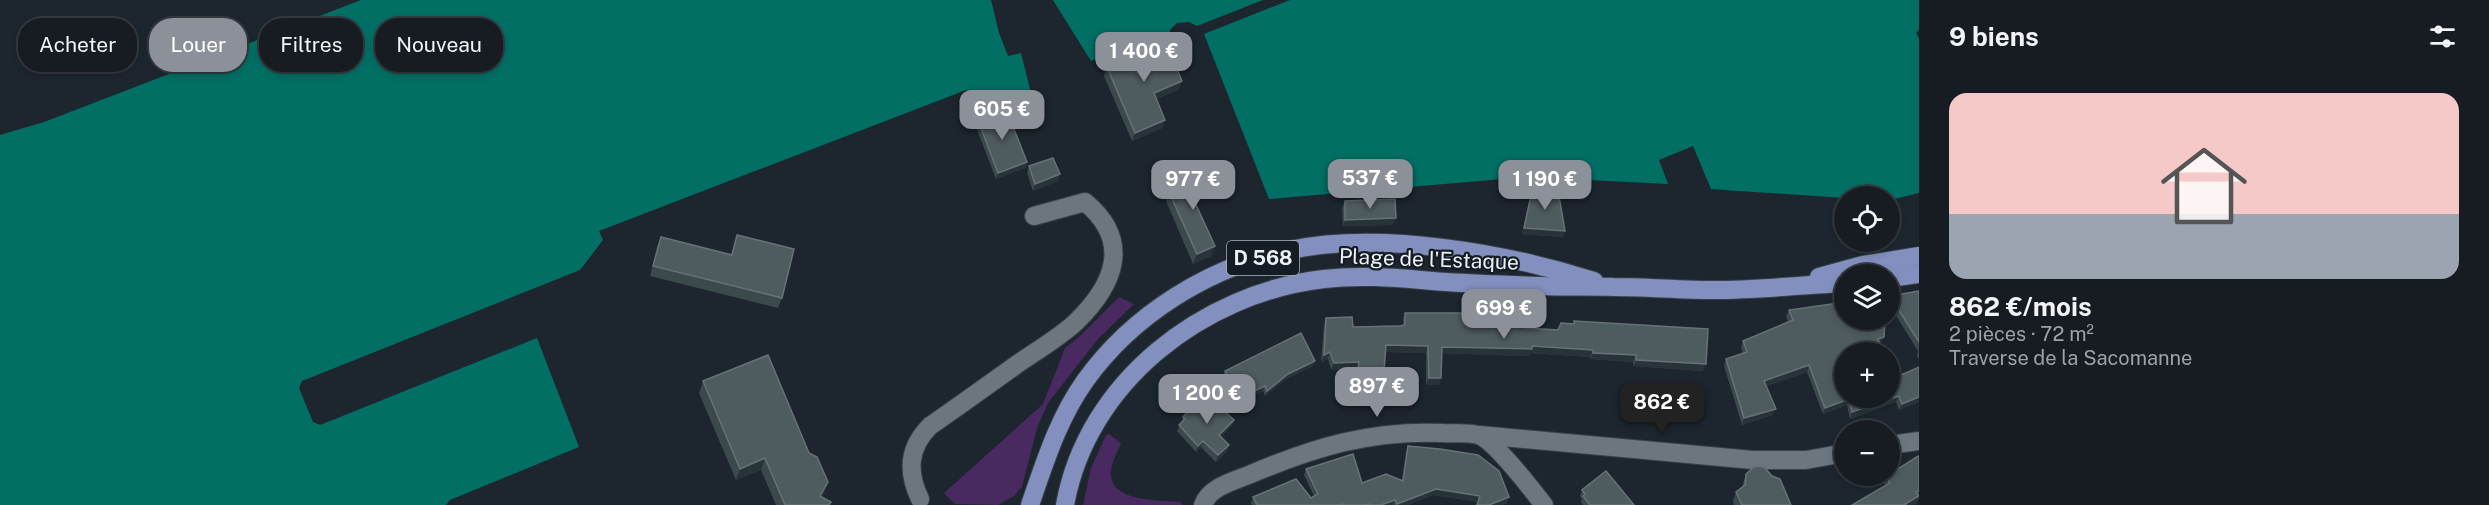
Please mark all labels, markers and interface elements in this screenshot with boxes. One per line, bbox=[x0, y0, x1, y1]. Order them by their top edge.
chip: Acheter bbox=[18, 18, 137, 72]
chip: Louer bbox=[149, 18, 247, 72]
chip: Filtres bbox=[259, 18, 363, 72]
chip: Nouveau bbox=[375, 18, 503, 72]
icon: filters bbox=[2426, 20, 2459, 53]
text: 9 biens bbox=[1949, 21, 2039, 52]
pin: 1 400 € bbox=[1089, 32, 1199, 83]
text: 1 400 € bbox=[1109, 39, 1179, 63]
pin: 605 € bbox=[960, 90, 1044, 141]
text: 605 € bbox=[973, 97, 1031, 121]
icon: home bbox=[2150, 132, 2258, 240]
pin: 537 € bbox=[1328, 159, 1412, 210]
pin: 977 € bbox=[1151, 160, 1235, 211]
pin: 1 190 € bbox=[1490, 160, 1600, 211]
text: 537 € bbox=[1342, 166, 1398, 190]
text: 977 € bbox=[1165, 167, 1221, 191]
text: 1 190 € bbox=[1512, 167, 1578, 191]
map controls bbox=[1834, 186, 1900, 486]
button: locate bbox=[1834, 186, 1900, 252]
road number: D 568 bbox=[1227, 241, 1299, 275]
street label: Plage de l'Estaque bbox=[1339, 243, 1519, 275]
button: layers bbox=[1834, 264, 1900, 330]
pin: 699 € bbox=[1462, 289, 1546, 340]
text: 862 €/mois bbox=[1949, 291, 2092, 322]
text: 699 € bbox=[1476, 296, 1533, 320]
text: 2 pièces · 72 m² bbox=[1949, 322, 2094, 346]
button: + bbox=[1834, 342, 1900, 408]
text: Traverse de la Sacomanne bbox=[1949, 346, 2192, 370]
pin: 897 € bbox=[1335, 367, 1419, 418]
pin: 1 200 € bbox=[1152, 374, 1262, 425]
text: 897 € bbox=[1349, 374, 1405, 398]
text: 1 200 € bbox=[1172, 381, 1242, 405]
pin: 862 € bbox=[1620, 383, 1704, 434]
text: 862 € bbox=[1634, 390, 1690, 414]
button: − bbox=[1834, 420, 1900, 486]

